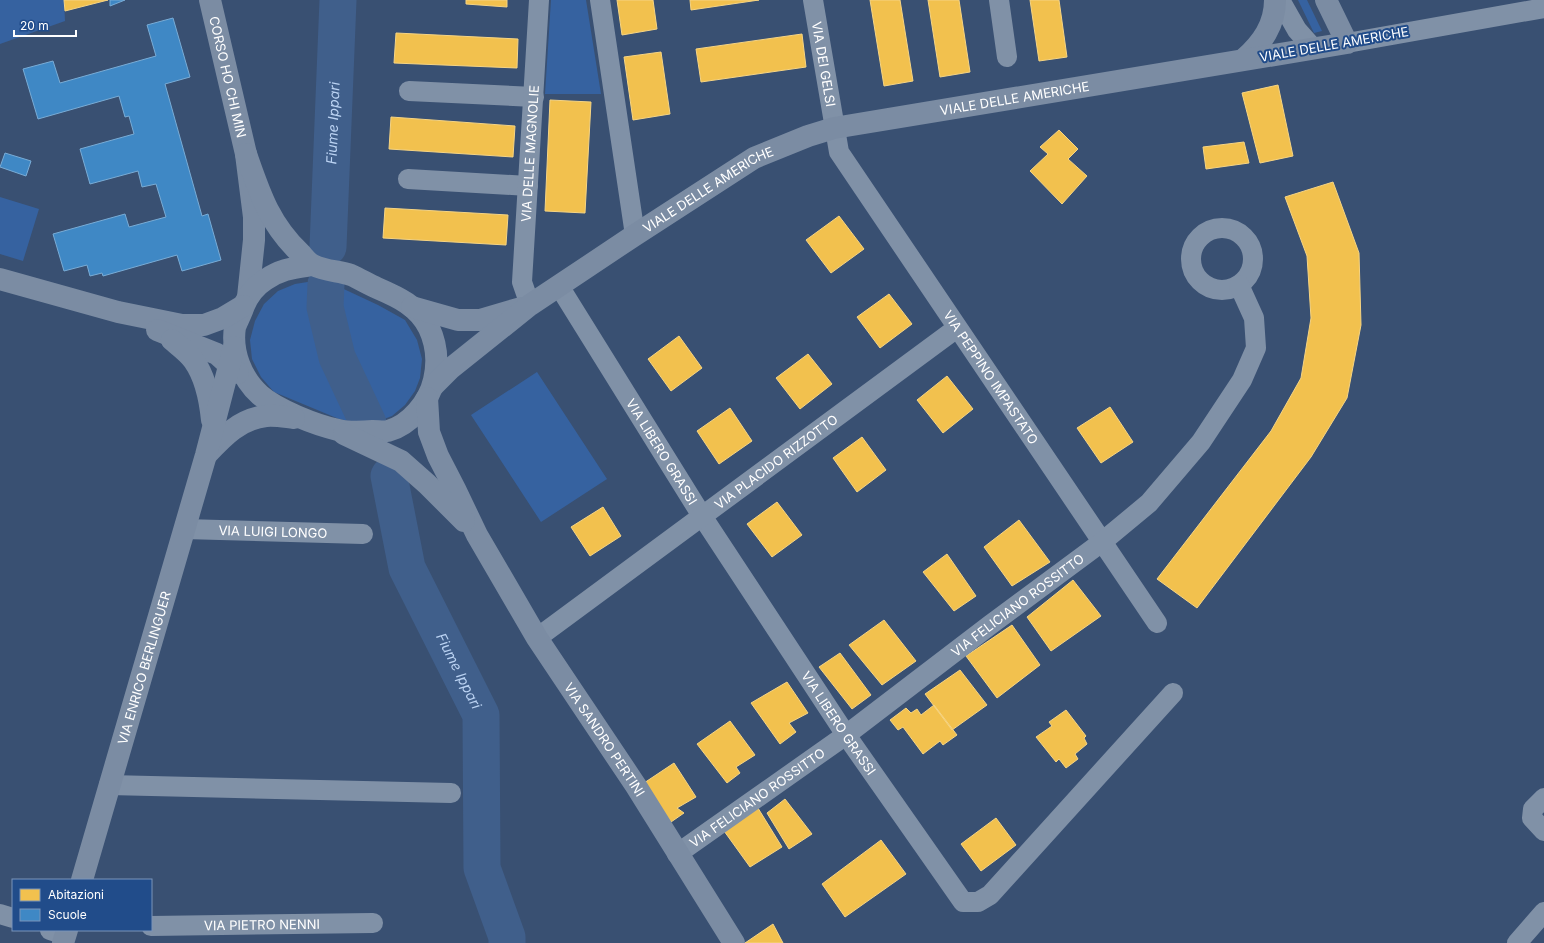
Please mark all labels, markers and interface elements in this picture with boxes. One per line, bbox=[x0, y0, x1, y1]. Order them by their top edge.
scale bar bbox=[14, 12, 76, 38]
street label: CORSO HO CHI MIN bbox=[206, 15, 250, 139]
text: 20 m bbox=[20, 18, 49, 33]
street label: VIA DEI GELSI bbox=[809, 20, 839, 108]
street label: VIALE DELLE AMERICHE bbox=[1258, 23, 1410, 65]
street label: VIALE DELLE AMERICHE bbox=[939, 78, 1090, 118]
water label: Fiume Ippari bbox=[322, 81, 343, 165]
street label: VIA DELLE MAGNOLIE bbox=[518, 85, 542, 222]
street label: VIALE DELLE AMERICHE bbox=[640, 143, 776, 236]
street label: VIA PEPPINO IMPASTATO bbox=[940, 307, 1042, 447]
street label: VIA LIBERO GRASSI bbox=[623, 396, 701, 507]
street label: VIA PLACIDO RIZZOTTO bbox=[711, 411, 841, 512]
street label: VIA LUIGI LONGO bbox=[218, 522, 328, 541]
street label: VIA FELICIANO ROSSITTO bbox=[948, 550, 1087, 660]
street label: VIA ENRICO BERLINGUER bbox=[114, 589, 174, 746]
water label: Fiume Ippari bbox=[433, 630, 486, 712]
street label: VIA LIBERO GRASSI bbox=[798, 668, 879, 778]
street label: VIA SANDRO PERTINI bbox=[561, 680, 648, 799]
street label: VIA FELICIANO ROSSITTO bbox=[686, 744, 828, 851]
legend bbox=[12, 879, 152, 931]
text: Abitazioni bbox=[48, 887, 104, 902]
text: Scuole bbox=[48, 907, 87, 922]
street label: VIA PIETRO NENNI bbox=[204, 916, 320, 933]

